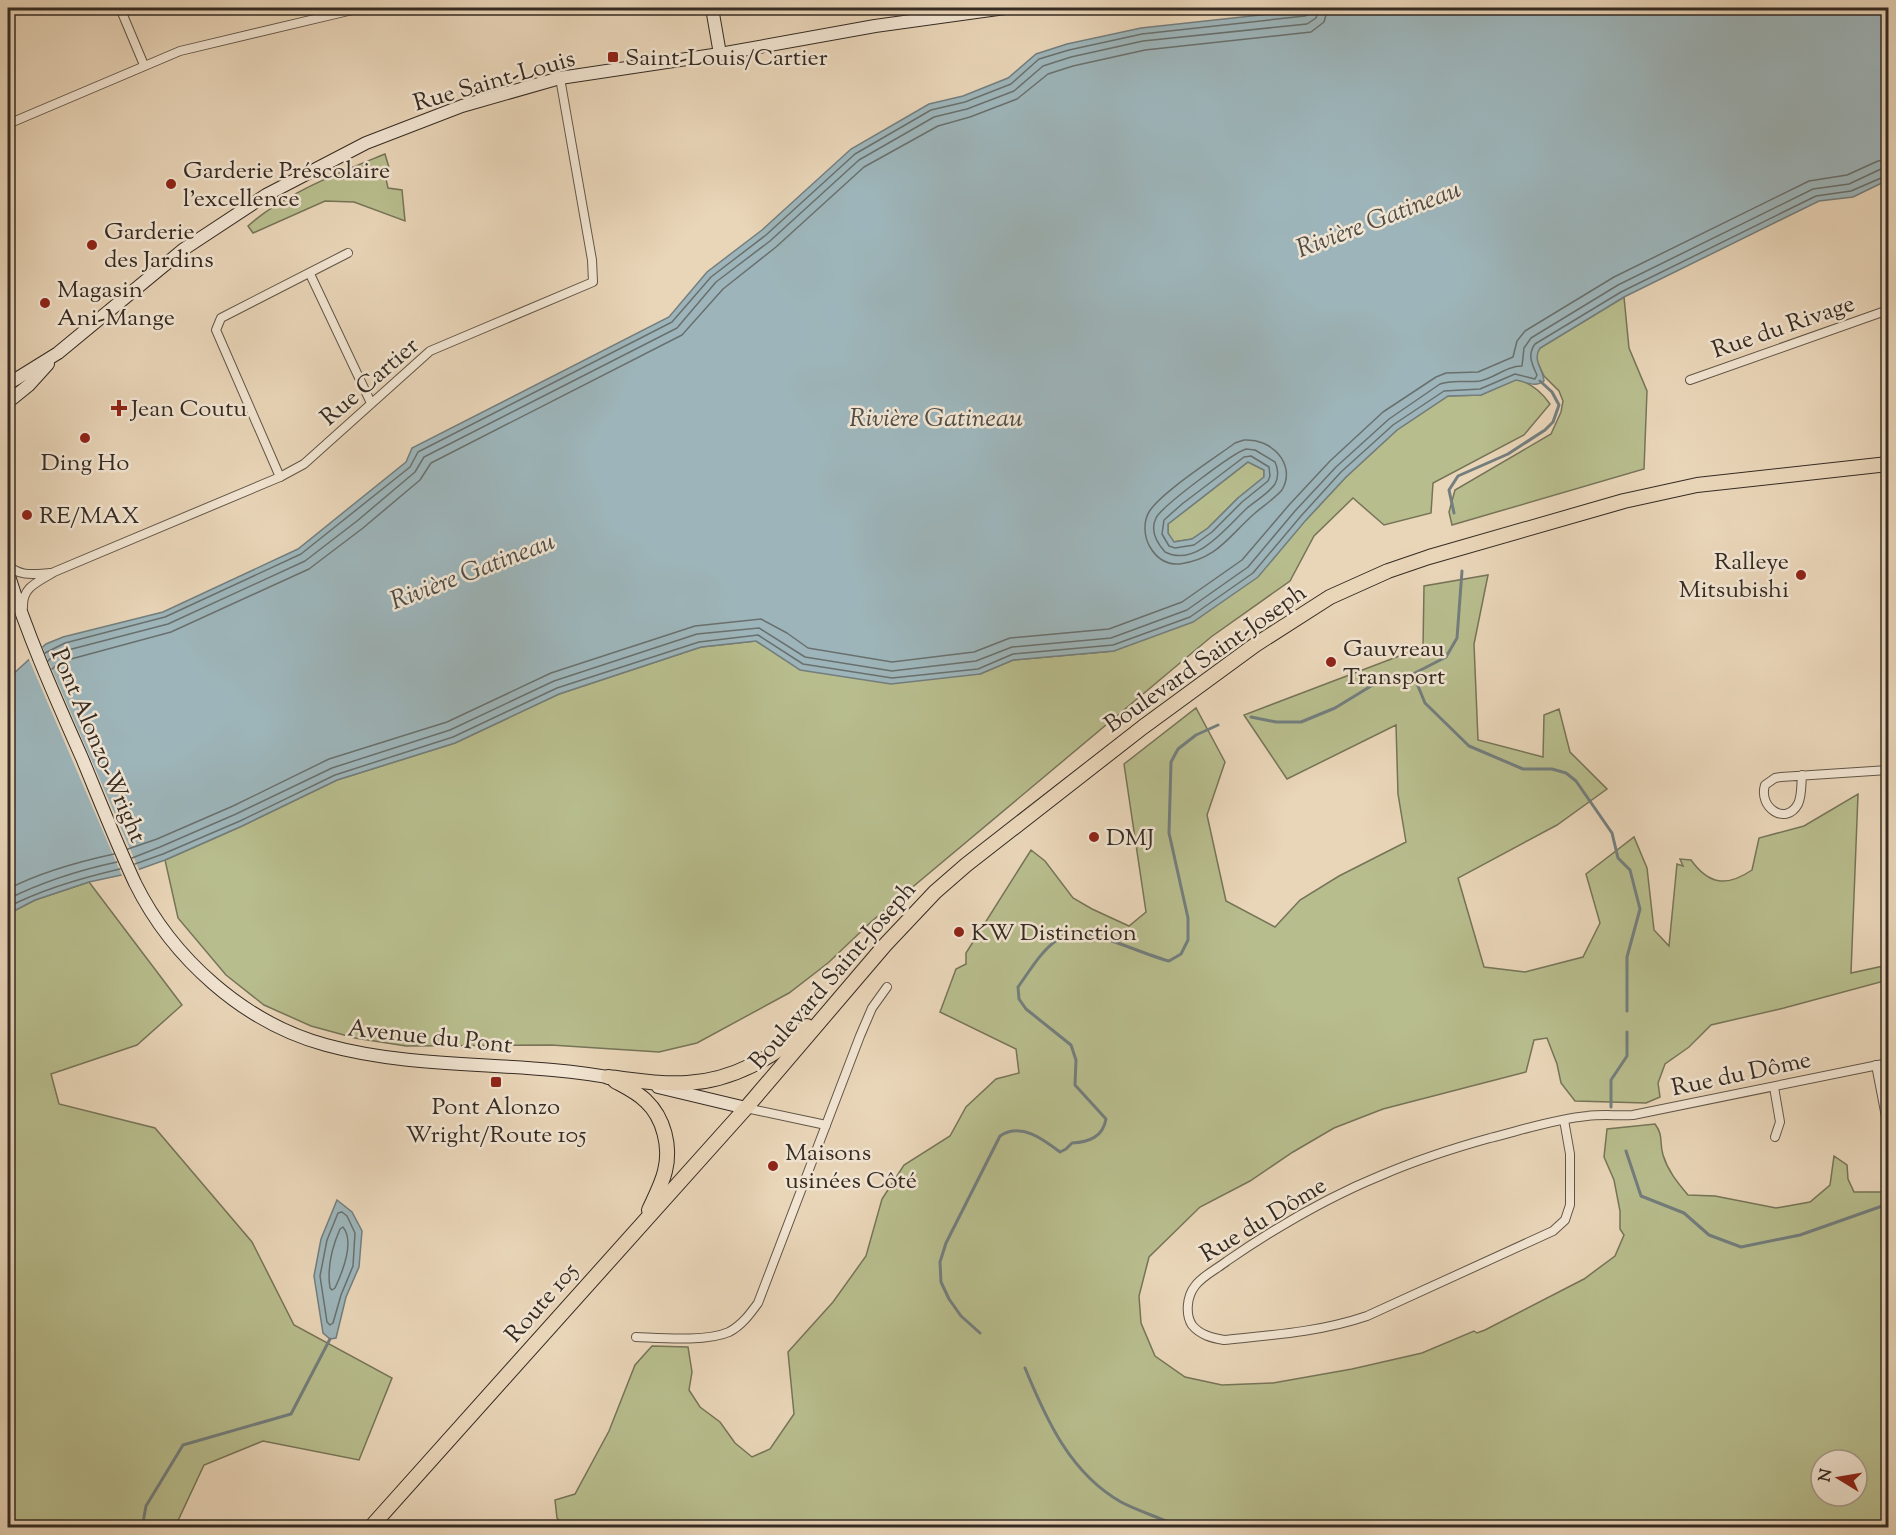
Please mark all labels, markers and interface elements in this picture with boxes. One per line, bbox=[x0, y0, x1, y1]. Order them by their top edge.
place label: Saint-Louis/Cartier bbox=[625, 42, 828, 76]
street label: Rue Saint-Louis bbox=[410, 43, 579, 121]
marker: Saint-Louis/Cartier bbox=[606, 50, 620, 64]
place label: Garderie Préscolaire l'excellence bbox=[183, 155, 390, 217]
water label: Rivière Gatineau bbox=[1291, 172, 1467, 269]
marker: Garderie Préscolaire l'excellence bbox=[164, 177, 178, 191]
place label: Garderie des Jardins bbox=[104, 216, 214, 278]
marker: Garderie des Jardins bbox=[85, 238, 99, 252]
place label: Magasin Ani-Mange bbox=[57, 274, 175, 336]
street label: Rue du Rivage bbox=[1708, 288, 1860, 368]
marker: Magasin Ani-Mange bbox=[38, 296, 52, 310]
street label: Rue Cartier bbox=[314, 330, 427, 435]
place label: Jean Coutu bbox=[129, 393, 247, 427]
marker: Jean Coutu bbox=[112, 401, 126, 415]
water label: Rivière Gatineau bbox=[849, 401, 1023, 438]
marker: Ding Ho bbox=[78, 431, 92, 445]
place label: Ding Ho bbox=[41, 447, 129, 481]
place label: RE/MAX bbox=[39, 500, 140, 534]
marker: RE/MAX bbox=[20, 508, 34, 522]
water label: Rivière Gatineau bbox=[385, 524, 561, 621]
place label: Ralleye Mitsubishi bbox=[1679, 546, 1789, 608]
marker: Ralleye Mitsubishi bbox=[1794, 568, 1808, 582]
street label: Boulevard Saint-Joseph bbox=[1098, 577, 1314, 742]
place label: Gauvreau Transport bbox=[1343, 633, 1445, 695]
street label: Pont Alonzo-Wright bbox=[41, 643, 154, 848]
marker: Gauvreau Transport bbox=[1324, 655, 1338, 669]
place label: DMJ bbox=[1106, 822, 1154, 856]
marker: DMJ bbox=[1087, 830, 1101, 844]
street label: Boulevard Saint-Joseph bbox=[742, 875, 925, 1078]
place label: KW Distinction bbox=[971, 917, 1137, 951]
marker: KW Distinction bbox=[952, 925, 966, 939]
street label: Avenue du Pont bbox=[346, 1012, 514, 1064]
street label: Rue du Dôme bbox=[1669, 1044, 1814, 1106]
marker: Pont Alonzo Wright/Route 105 bbox=[489, 1075, 503, 1089]
place label: Pont Alonzo Wright/Route 105 bbox=[406, 1091, 586, 1153]
place label: Maisons usinées Côté bbox=[785, 1137, 917, 1199]
marker: Maisons usinées Côté bbox=[766, 1159, 780, 1173]
street label: Rue du Dôme bbox=[1194, 1170, 1334, 1272]
street label: Route 105 bbox=[498, 1256, 587, 1351]
north arrow bbox=[1809, 1448, 1869, 1508]
text: N bbox=[1814, 1467, 1839, 1484]

